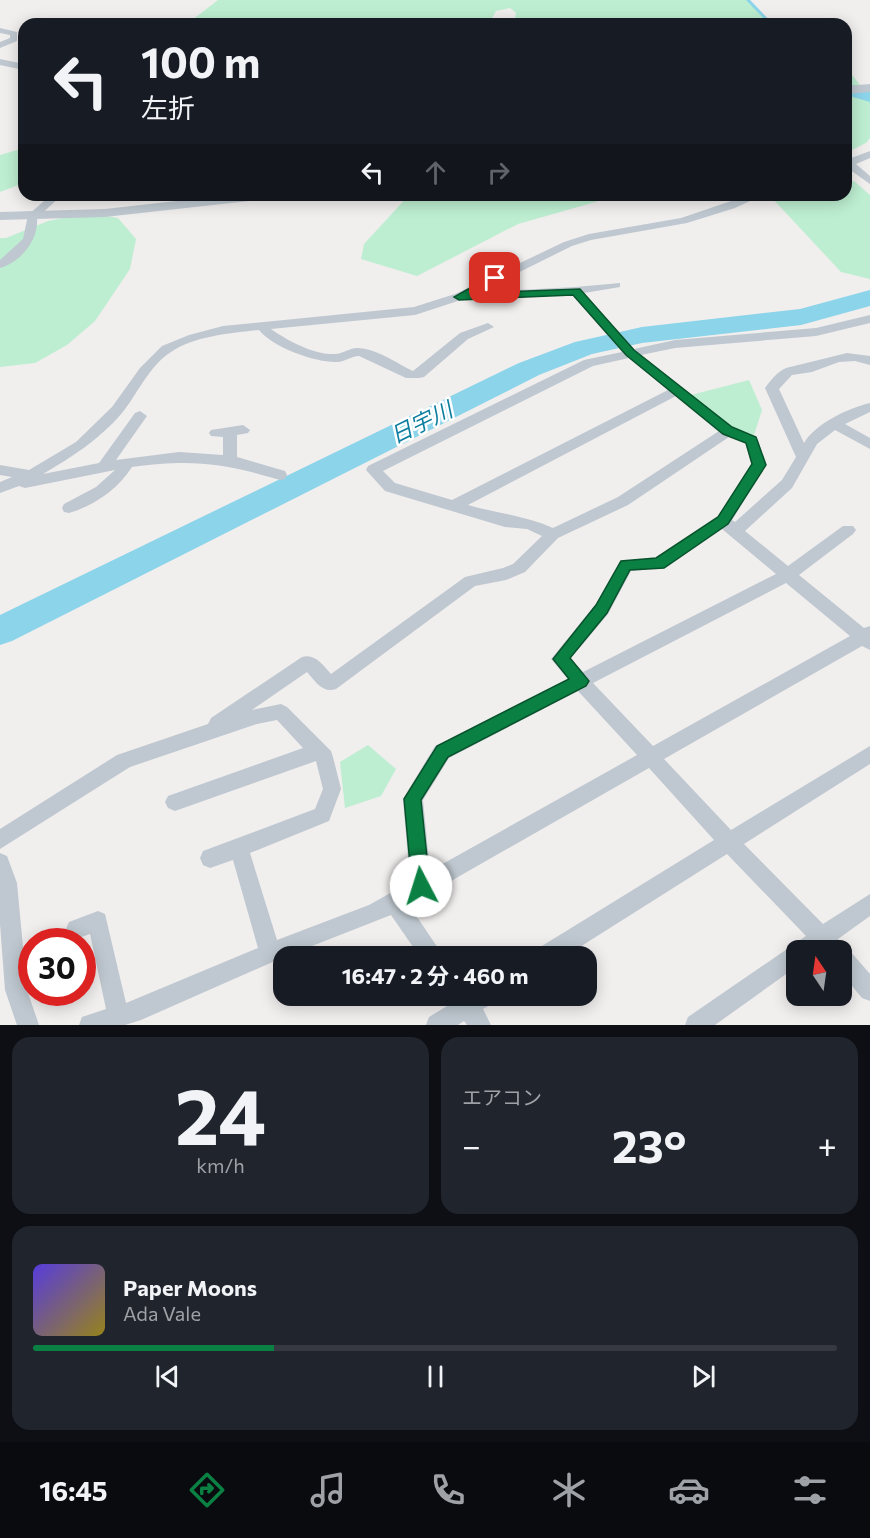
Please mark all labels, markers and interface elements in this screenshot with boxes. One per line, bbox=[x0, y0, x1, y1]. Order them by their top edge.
text: 100 m bbox=[141, 35, 261, 87]
icon: left bbox=[42, 42, 120, 120]
text: 左折 bbox=[141, 91, 195, 124]
icon: left bbox=[356, 156, 389, 189]
icon: ahead bbox=[419, 156, 452, 189]
icon: right bbox=[482, 156, 515, 189]
pin bbox=[469, 252, 520, 303]
icon: arrive bbox=[478, 261, 511, 294]
water label: 日宇川 bbox=[385, 395, 458, 449]
position arrow bbox=[389, 854, 453, 918]
speed limit sign: 30 bbox=[18, 928, 96, 1006]
north arrow bbox=[786, 940, 852, 1006]
map controls bbox=[786, 940, 852, 1006]
text: 16:47 · 2 分 · 460 m bbox=[342, 962, 528, 989]
text: 24 bbox=[175, 1066, 266, 1161]
text: エアコン bbox=[462, 1085, 542, 1109]
text: 23° bbox=[612, 1117, 686, 1172]
text: − bbox=[462, 1124, 481, 1165]
text: + bbox=[818, 1124, 837, 1165]
text: km/h bbox=[196, 1153, 245, 1177]
text: Paper Moons bbox=[123, 1274, 257, 1301]
text: Ada Vale bbox=[123, 1301, 201, 1325]
icon: previous bbox=[151, 1360, 184, 1393]
icon: pause bbox=[419, 1360, 452, 1393]
icon: next bbox=[687, 1360, 720, 1393]
icon: directions bbox=[186, 1469, 228, 1511]
icon: music bbox=[307, 1469, 349, 1511]
icon: phone bbox=[427, 1469, 469, 1511]
icon: climate bbox=[548, 1469, 590, 1511]
icon: car bbox=[668, 1469, 710, 1511]
icon: filters bbox=[789, 1469, 831, 1511]
text: 16:45 bbox=[39, 1474, 108, 1507]

